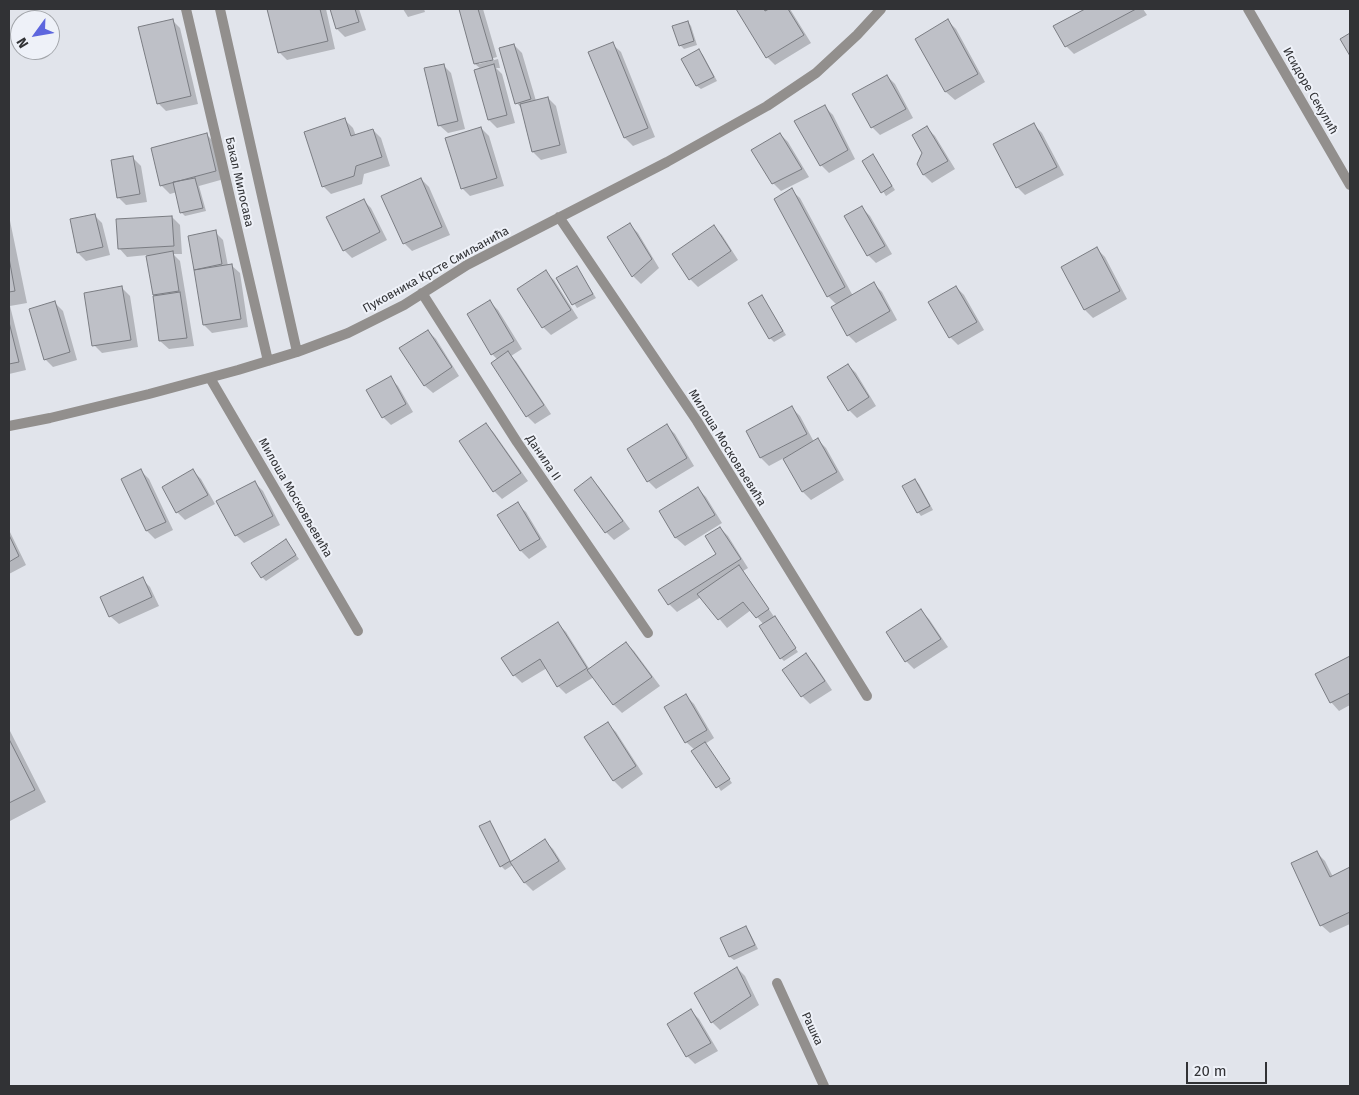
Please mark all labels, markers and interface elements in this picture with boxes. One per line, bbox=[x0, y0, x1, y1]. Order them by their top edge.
north arrow bbox=[10, 10, 60, 60]
text: N bbox=[13, 34, 32, 51]
street label: Исидоре Секулић bbox=[1279, 45, 1341, 137]
street label: Бакал Милосава bbox=[222, 136, 256, 228]
street label: Пуковника Крсте Смиљанића bbox=[360, 224, 512, 316]
street label: Милоша Московљевића bbox=[685, 387, 769, 509]
street label: Данила II bbox=[523, 432, 563, 484]
street label: Милоша Московљевића bbox=[255, 436, 335, 560]
street label: Рашка bbox=[798, 1010, 826, 1048]
scale bar bbox=[1189, 1052, 1270, 1084]
text: 20 m bbox=[1194, 1062, 1227, 1080]

